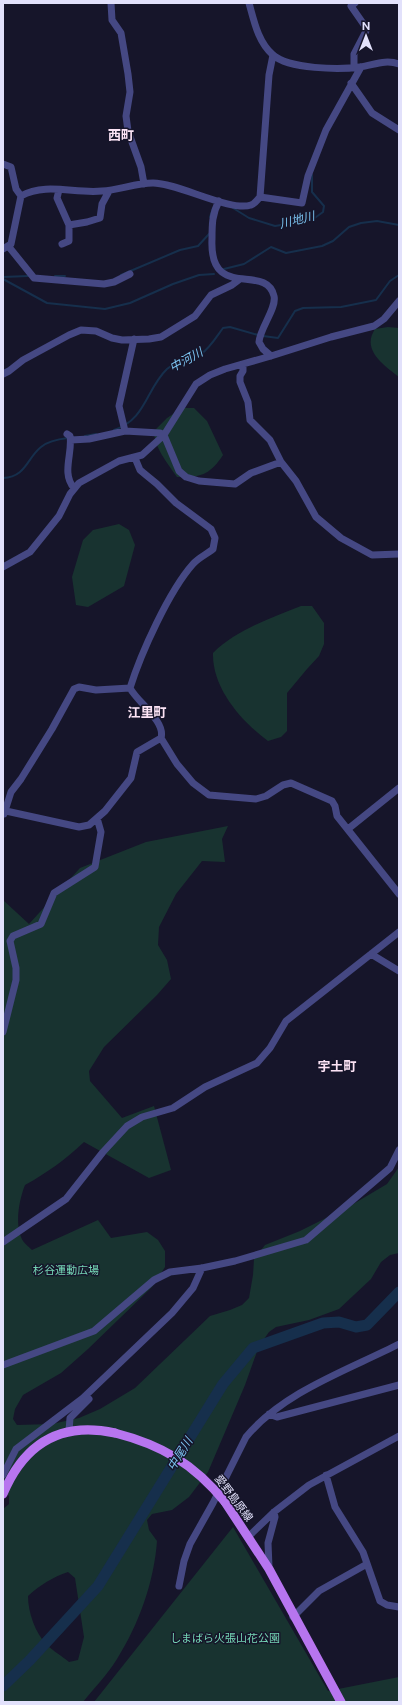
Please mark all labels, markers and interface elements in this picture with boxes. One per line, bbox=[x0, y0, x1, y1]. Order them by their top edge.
north arrow bbox=[346, 16, 386, 56]
text: N bbox=[362, 20, 370, 32]
district label: 西町 bbox=[108, 128, 134, 143]
water label: 川地川 bbox=[278, 208, 318, 231]
water label: 中河川 bbox=[167, 344, 207, 375]
district label: 江里町 bbox=[127, 705, 167, 720]
district label: 宇土町 bbox=[317, 1059, 357, 1074]
park label: 杉谷運動広場 bbox=[33, 1264, 99, 1276]
water label: 中尾川 bbox=[165, 1433, 197, 1473]
street label: 愛野島原線 bbox=[213, 1472, 255, 1524]
park label: しまばら火張山花公園 bbox=[170, 1632, 280, 1644]

